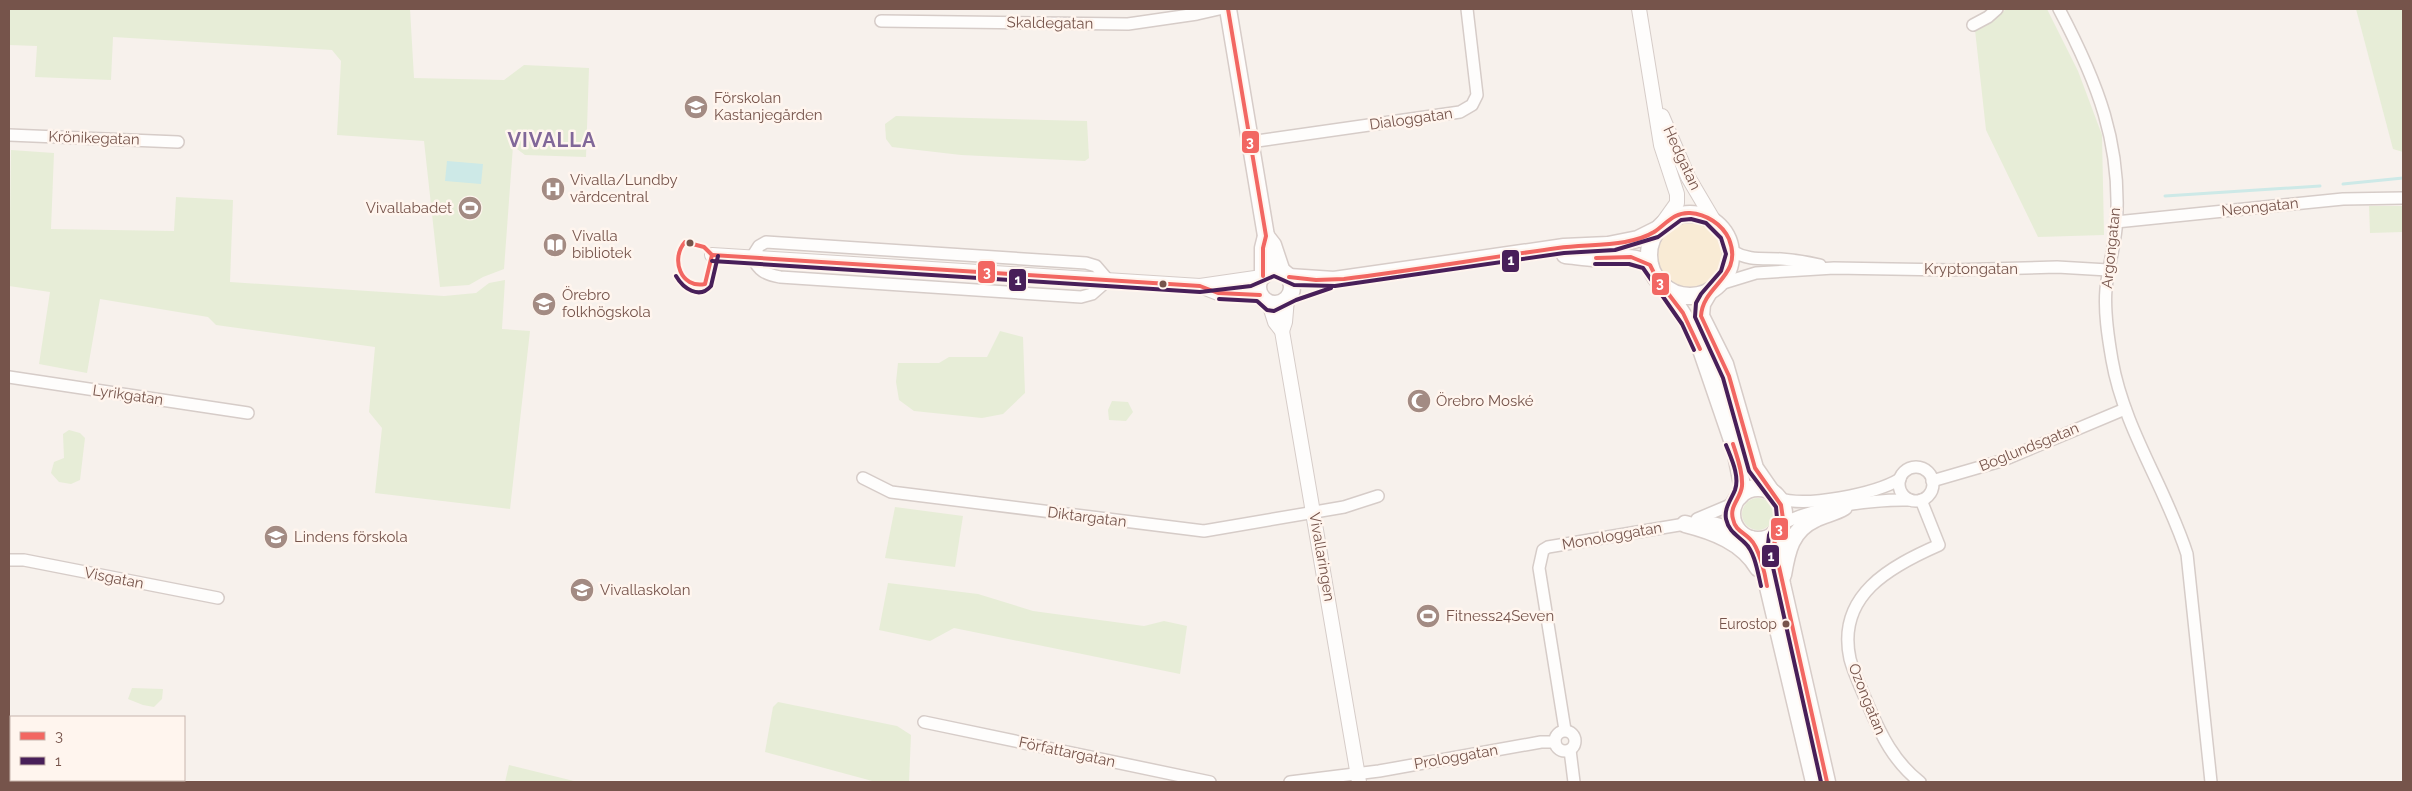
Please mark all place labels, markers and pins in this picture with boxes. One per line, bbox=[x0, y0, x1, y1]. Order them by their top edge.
place label: Förskolan Kastanjegården bbox=[714, 89, 823, 124]
school or university icon: Förskolan Kastanjegården bbox=[683, 94, 709, 120]
place label: Vivalla/Lundby vårdcentral bbox=[570, 171, 678, 206]
hospital icon: Vivalla/Lundby vårdcentral bbox=[540, 176, 566, 202]
sports icon: Vivallabadet bbox=[457, 195, 483, 221]
place label: Vivallabadet bbox=[366, 199, 452, 217]
place label: Vivalla bibliotek bbox=[572, 227, 632, 262]
library icon: Vivalla bibliotek bbox=[542, 232, 568, 258]
unlabelled marker bbox=[685, 238, 695, 248]
unlabelled marker bbox=[1158, 279, 1168, 289]
place label: Örebro folkhögskola bbox=[562, 285, 651, 321]
school or university icon: Örebro folkhögskola bbox=[531, 291, 557, 317]
mosque icon: Örebro Moské bbox=[1406, 388, 1432, 414]
place label: Örebro Moské bbox=[1436, 391, 1534, 410]
school or university icon: Lindens förskola bbox=[263, 524, 289, 550]
place label: Lindens förskola bbox=[294, 528, 408, 546]
school or university icon: Vivallaskolan bbox=[569, 577, 595, 603]
place label: Vivallaskolan bbox=[600, 581, 690, 599]
sports icon: Fitness24Seven bbox=[1415, 603, 1441, 629]
place label: Fitness24Seven bbox=[1446, 607, 1554, 625]
place label: Eurostop bbox=[1719, 616, 1777, 632]
marker: Eurostop bbox=[1781, 619, 1791, 629]

